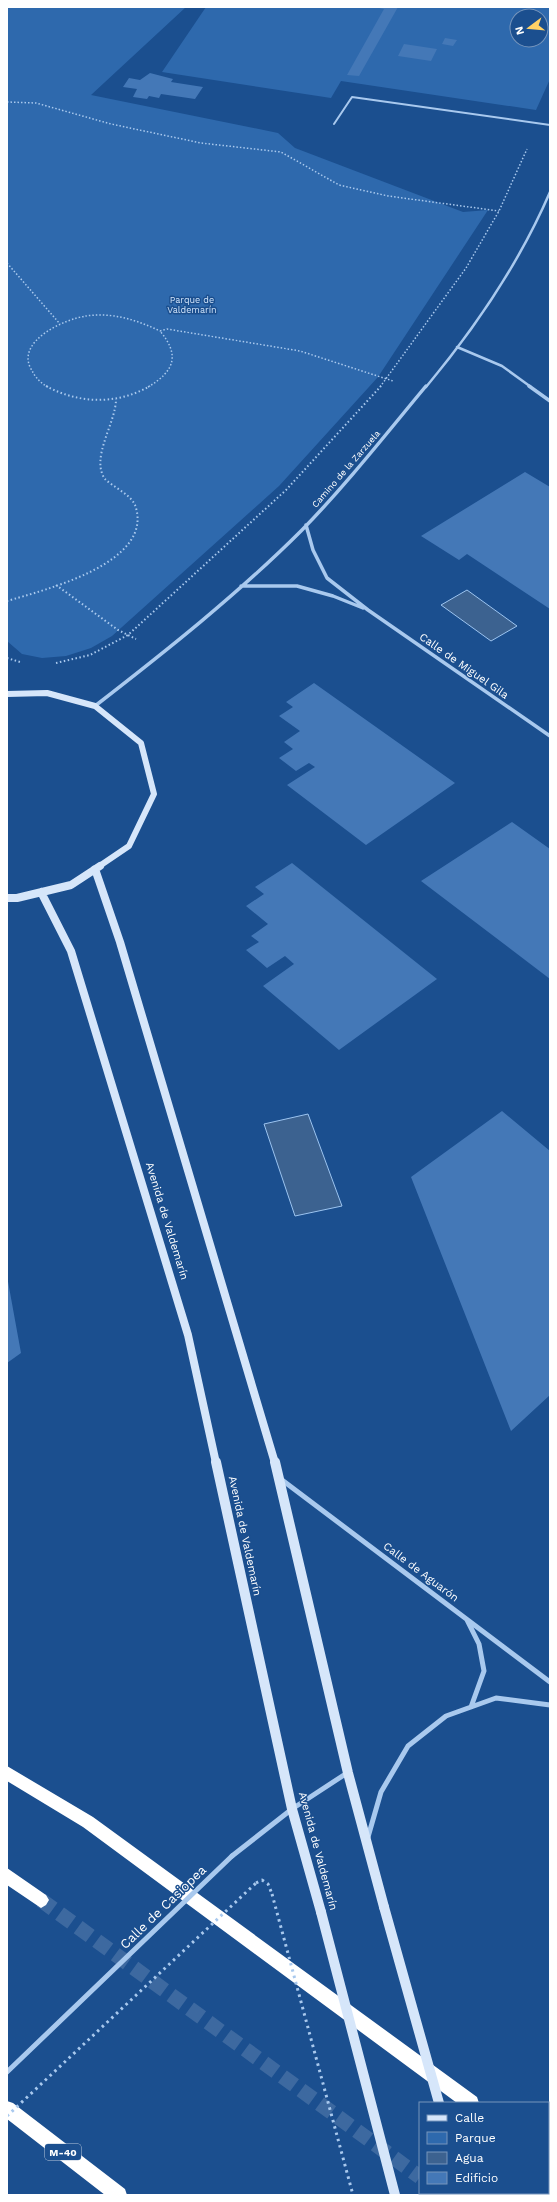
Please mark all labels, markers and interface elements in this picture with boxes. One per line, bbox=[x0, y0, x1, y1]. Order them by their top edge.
north arrow bbox=[509, 8, 549, 48]
text: N bbox=[512, 25, 527, 36]
park label: Parque de Valdemarín bbox=[167, 295, 217, 315]
street label: Camino de la Zarzuela bbox=[310, 428, 382, 510]
street label: Calle de Miguel Gila bbox=[417, 630, 511, 702]
street label: Avenida de Valdemarín bbox=[143, 1161, 191, 1281]
street label: Avenida de Valdemarín bbox=[226, 1475, 264, 1597]
street label: Calle de Aguarón bbox=[381, 1539, 461, 1605]
street label: Avenida de Valdemarín bbox=[296, 1790, 340, 1912]
street label: Calle de Casiopea bbox=[117, 1862, 210, 1952]
legend bbox=[419, 2102, 549, 2194]
text: Calle bbox=[455, 2111, 484, 2125]
text: Parque bbox=[455, 2131, 496, 2145]
road number: M-40 bbox=[45, 2144, 81, 2160]
text: Agua bbox=[455, 2151, 484, 2165]
text: Edificio bbox=[455, 2171, 498, 2185]

